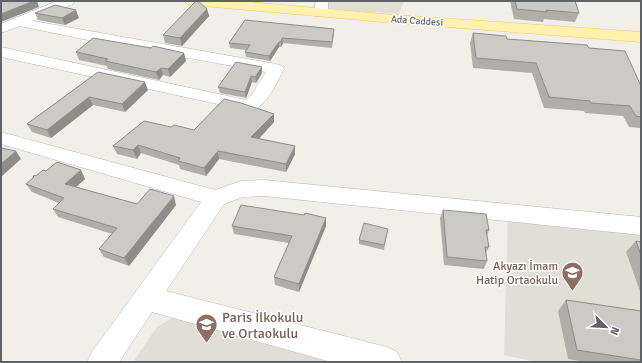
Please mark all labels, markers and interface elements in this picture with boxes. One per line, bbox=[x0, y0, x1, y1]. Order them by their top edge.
street label: Ada Caddesi bbox=[390, 13, 444, 29]
place label: Akyazı İmam Hatip Ortaokulu bbox=[476, 259, 558, 288]
school or university icon: Akyazı İmam Hatip Ortaokulu bbox=[560, 260, 586, 293]
north arrow bbox=[586, 307, 626, 347]
place label: Paris İlkokulu ve Ortaokulu bbox=[222, 309, 303, 342]
school or university icon: Paris İlkokulu ve Ortaokulu bbox=[194, 312, 220, 345]
text: N bbox=[607, 325, 622, 337]

